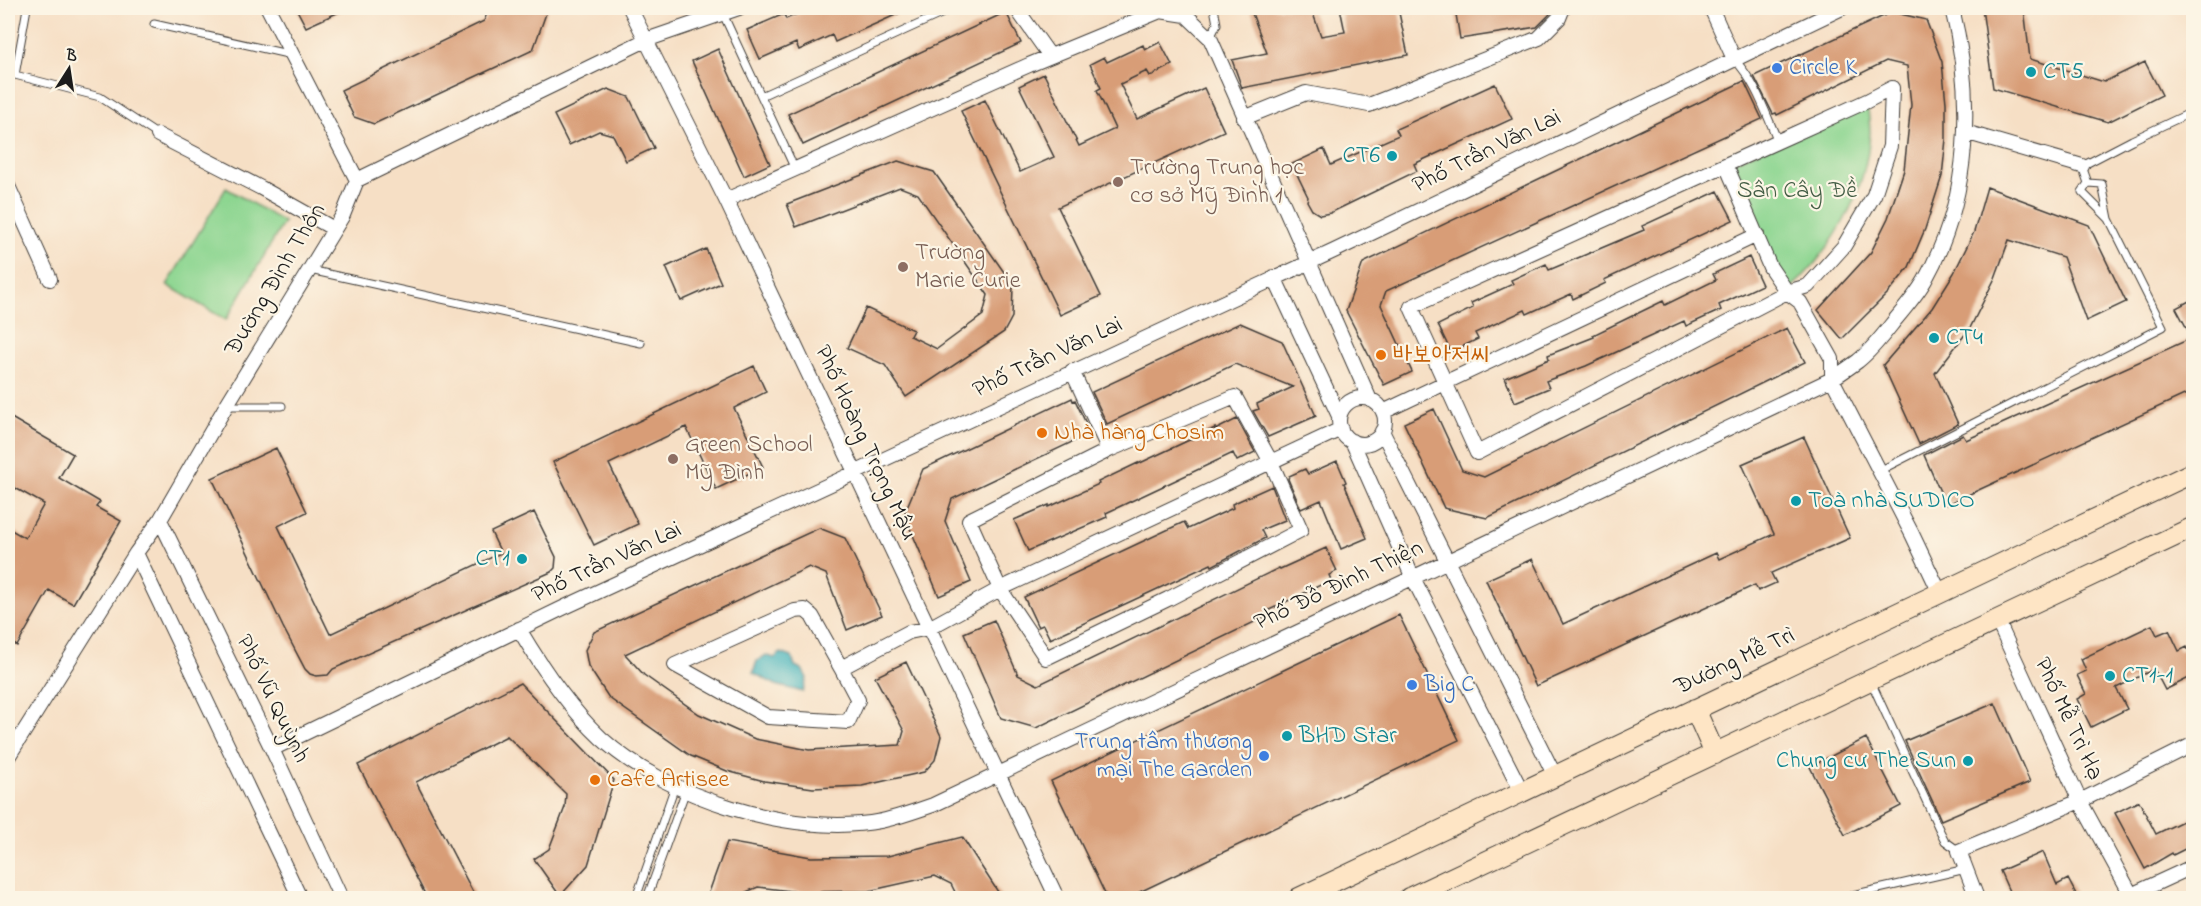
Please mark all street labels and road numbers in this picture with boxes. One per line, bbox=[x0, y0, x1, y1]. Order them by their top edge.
street label: Phố Trần Văn Lai bbox=[1407, 101, 1567, 203]
street label: Đường Đình Thôn bbox=[216, 197, 336, 364]
street label: Phố Trần Văn Lai bbox=[967, 308, 1129, 408]
street label: Phố Hoàng Trọng Mậu bbox=[804, 339, 926, 547]
street label: Phố Trần Văn Lai bbox=[526, 513, 688, 613]
street label: Phố Đỗ Đình Thiện bbox=[1249, 531, 1429, 641]
street label: Đường Mễ Trì bbox=[1668, 619, 1801, 706]
street label: Phố Vũ Quỳnh bbox=[225, 629, 318, 770]
street label: Phố Mễ Trì Hạ bbox=[2024, 652, 2112, 786]

